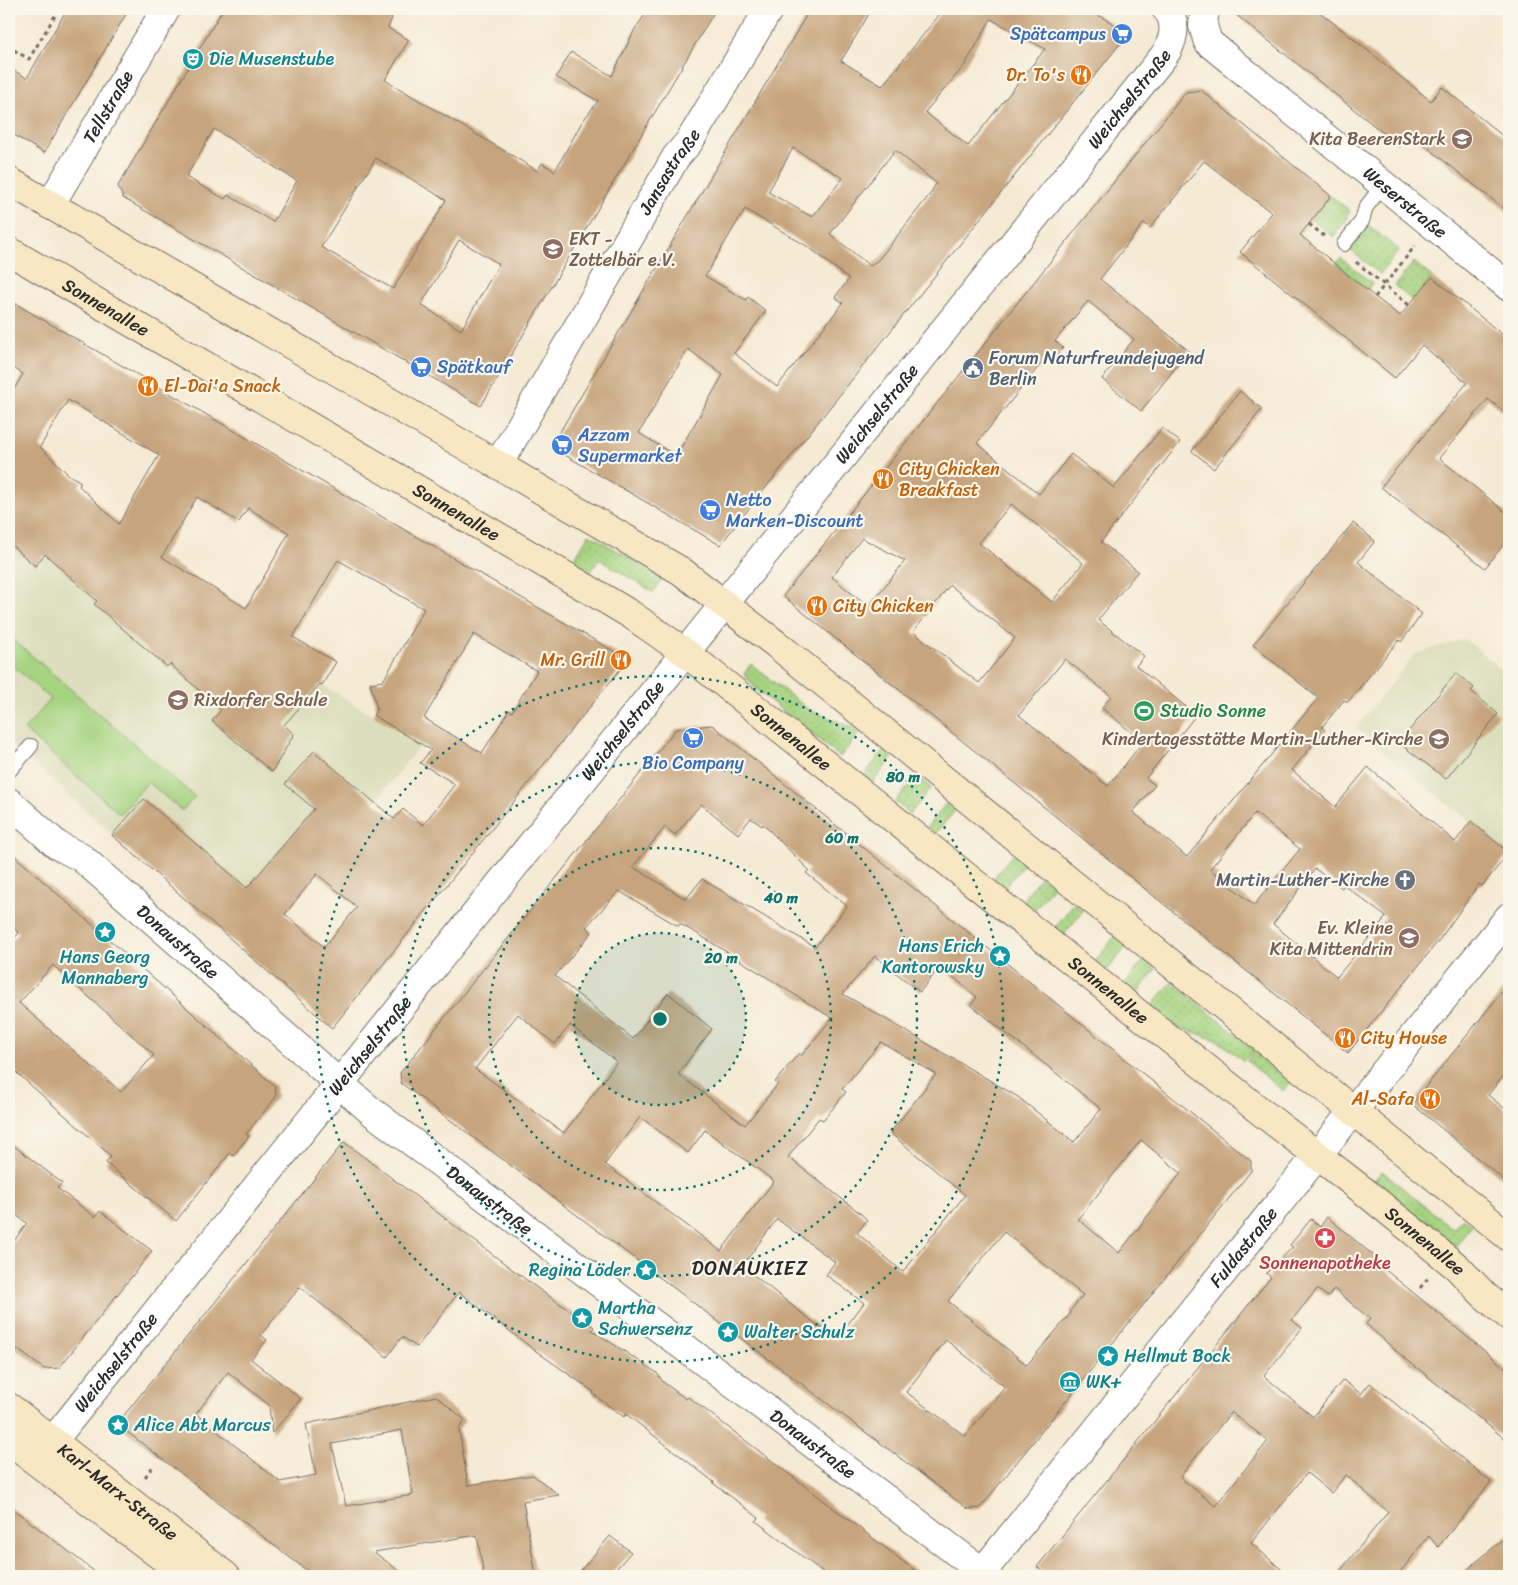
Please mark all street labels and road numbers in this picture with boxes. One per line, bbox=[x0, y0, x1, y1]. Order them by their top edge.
street label: Weichselstraße bbox=[1079, 42, 1180, 156]
street label: Tellstraße bbox=[74, 64, 143, 150]
street label: Jansastraße bbox=[629, 122, 710, 222]
street label: Weserstraße bbox=[1356, 158, 1455, 247]
street label: Sonnenallee bbox=[56, 269, 156, 346]
street label: Weichselstraße bbox=[826, 357, 927, 471]
street label: Sonnenallee bbox=[407, 474, 506, 550]
street label: Weichselstraße bbox=[572, 673, 673, 788]
street label: Sonnenallee bbox=[743, 694, 839, 780]
street label: Donaustraße bbox=[129, 896, 227, 988]
street label: Sonnenallee bbox=[1061, 947, 1156, 1033]
street label: Weichselstraße bbox=[319, 988, 420, 1103]
street label: Donaustraße bbox=[439, 1157, 540, 1244]
street label: Sonnenallee bbox=[1377, 1198, 1474, 1283]
street label: Fuldastraße bbox=[1201, 1200, 1286, 1295]
street label: Weichselstraße bbox=[65, 1305, 166, 1420]
street label: Donaustraße bbox=[762, 1401, 863, 1487]
street label: Karl-Marx-Straße bbox=[50, 1434, 185, 1549]

